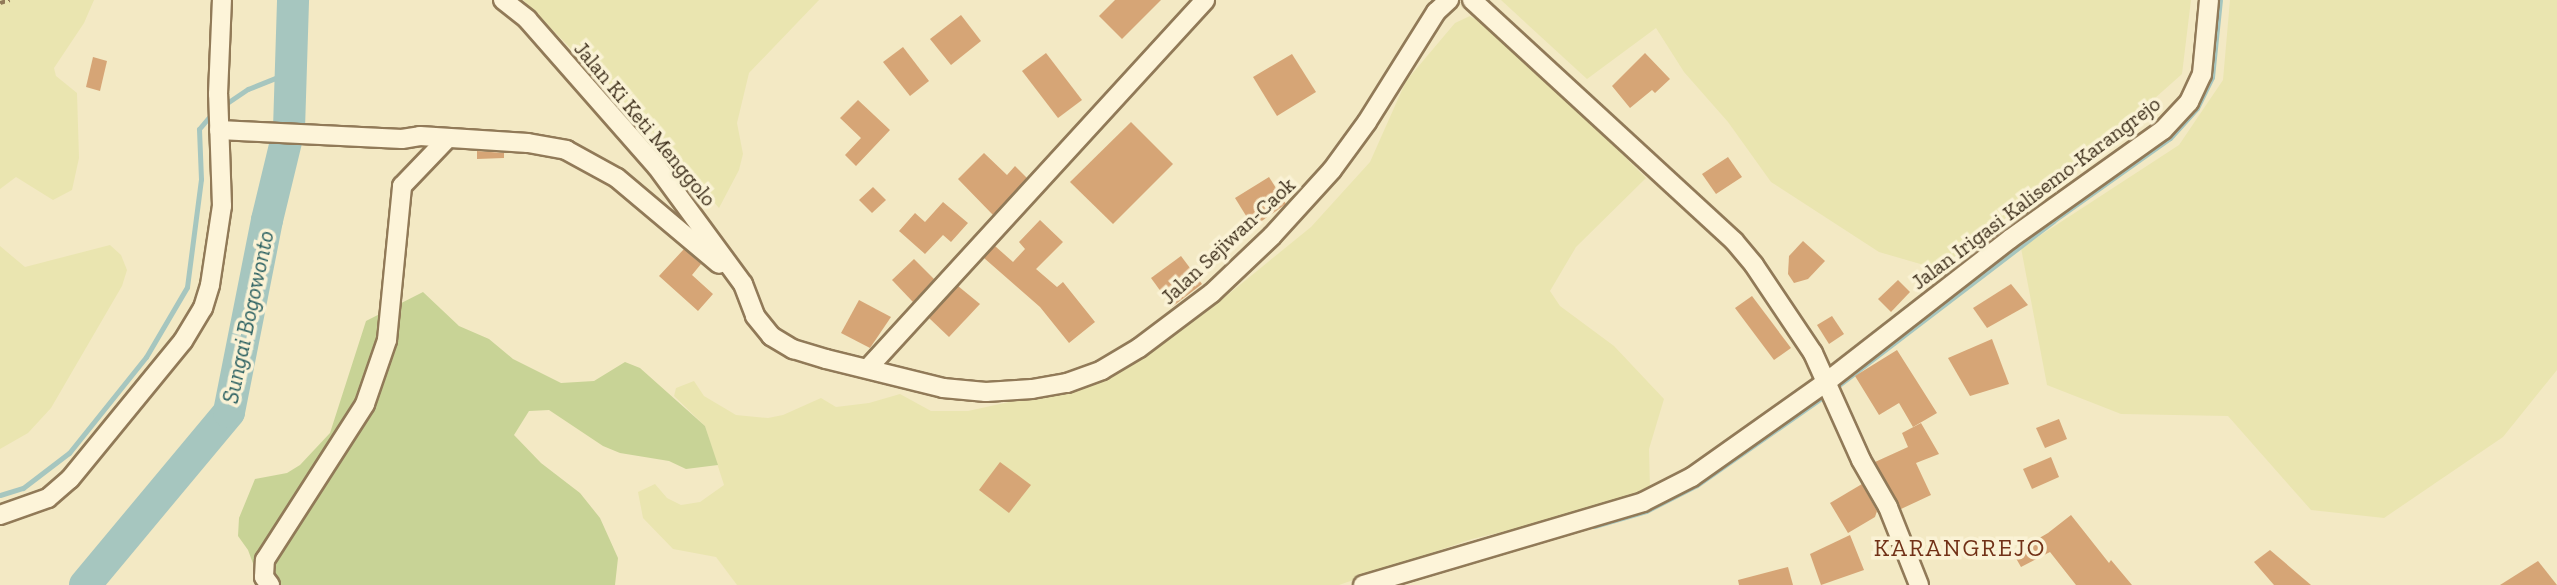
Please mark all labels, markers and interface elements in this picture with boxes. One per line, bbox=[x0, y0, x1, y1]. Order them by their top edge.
street label: Jalan Ki Keti Menggolo bbox=[569, 37, 721, 211]
street label: Jalan Irigasi Kalisemo-Karangrejo bbox=[1906, 91, 2166, 295]
street label: Jalan Sejiwan-Caok bbox=[1156, 172, 1300, 310]
water label: Sungai Bogowonto bbox=[216, 228, 280, 406]
district label: KARANGREJO bbox=[1875, 534, 2045, 562]

